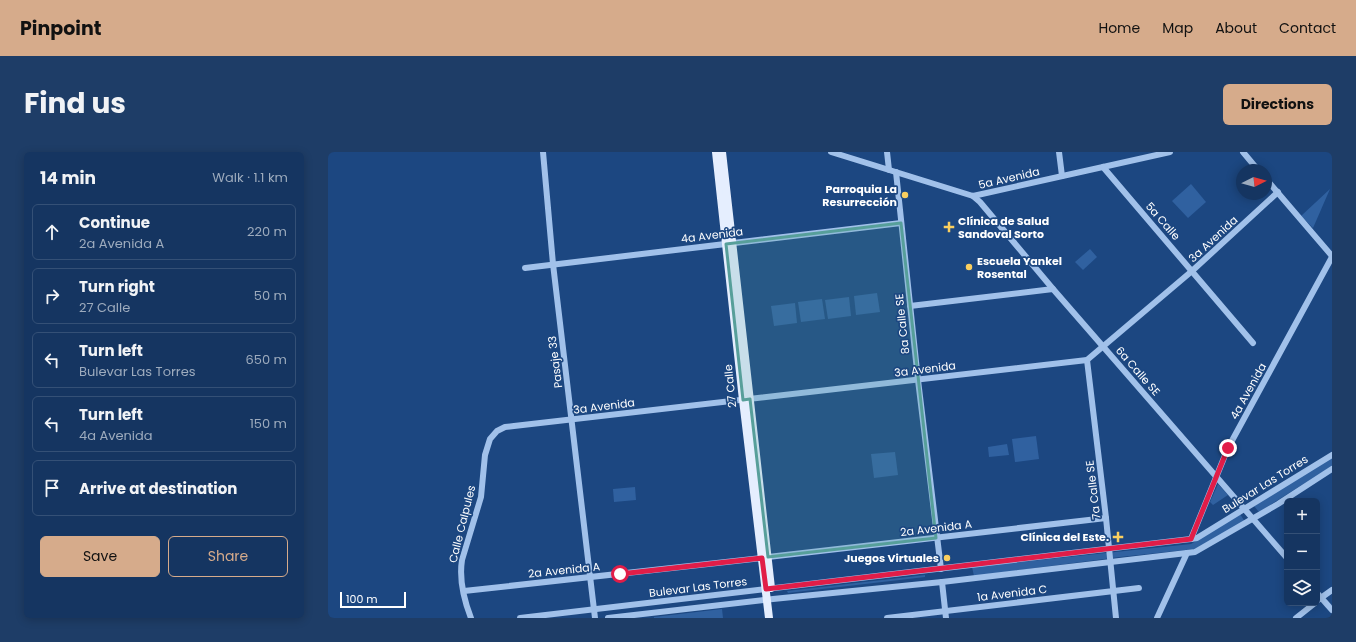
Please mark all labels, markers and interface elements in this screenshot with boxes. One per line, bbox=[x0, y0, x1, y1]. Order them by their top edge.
text: Pinpoint bbox=[20, 15, 101, 42]
text: Home bbox=[1098, 18, 1140, 38]
text: Map bbox=[1162, 18, 1193, 38]
text: About bbox=[1215, 18, 1257, 38]
text: Contact bbox=[1279, 18, 1336, 38]
text: Find us bbox=[24, 84, 126, 123]
button: Directions bbox=[1223, 84, 1332, 125]
street label: 5a Avenida bbox=[977, 163, 1041, 193]
north arrow bbox=[1236, 164, 1272, 200]
text: 14 min bbox=[40, 166, 96, 190]
text: Walk · 1.1 km bbox=[212, 168, 288, 187]
place label: Parroquia La Resurrección bbox=[822, 181, 897, 210]
marker: Parroquia La Resurrección bbox=[900, 190, 910, 200]
street label: 5a Calle bbox=[1142, 199, 1184, 244]
text: Continue bbox=[79, 212, 150, 233]
street label: 3a Avenida bbox=[1185, 212, 1241, 266]
place label: Clínica de Salud Sandoval Sorto bbox=[958, 213, 1049, 242]
icon: ahead bbox=[41, 221, 63, 243]
marker: Clínica de Salud Sandoval Sorto bbox=[943, 221, 955, 233]
text: 220 m bbox=[247, 222, 287, 241]
street label: 4a Avenida bbox=[680, 223, 744, 247]
text: 2a Avenida A bbox=[79, 234, 164, 253]
place label: Escuela Yankel Rosental bbox=[977, 253, 1062, 282]
marker: Escuela Yankel Rosental bbox=[964, 262, 974, 272]
text: Turn right bbox=[79, 276, 155, 297]
icon: right bbox=[41, 285, 63, 307]
text: 50 m bbox=[254, 286, 287, 305]
street label: 8a Calle SE bbox=[891, 293, 913, 355]
text: 27 Calle bbox=[79, 298, 130, 317]
street label: Pasaje 33 bbox=[544, 335, 566, 389]
text: Turn left bbox=[79, 340, 143, 361]
street label: 6a Calle SE bbox=[1112, 343, 1164, 399]
icon: left bbox=[41, 349, 63, 371]
text: 650 m bbox=[246, 350, 287, 369]
street label: 3a Avenida bbox=[893, 357, 957, 381]
street label: 4a Avenida bbox=[1226, 360, 1270, 422]
text: Bulevar Las Torres bbox=[79, 362, 196, 381]
street label: 27 Calle bbox=[720, 363, 740, 408]
street label: 3a Avenida bbox=[572, 394, 636, 418]
text: Turn left bbox=[79, 404, 143, 425]
icon: left bbox=[41, 413, 63, 435]
text: 150 m bbox=[250, 414, 287, 433]
text: 4a Avenida bbox=[79, 426, 153, 445]
route end bbox=[1219, 439, 1237, 457]
street label: Bulevar Las Torres bbox=[1219, 451, 1311, 517]
street label: 7a Calle SE bbox=[1081, 459, 1105, 521]
icon: arrive bbox=[41, 477, 63, 499]
text: Arrive at destination bbox=[79, 478, 237, 499]
street label: Calle Calpules bbox=[445, 483, 479, 564]
map controls bbox=[1284, 498, 1320, 606]
button: + bbox=[1284, 498, 1320, 534]
street label: 2a Avenida A bbox=[899, 516, 973, 540]
place label: Clínica del Este. bbox=[1020, 529, 1109, 545]
marker: Clínica del Este. bbox=[1112, 531, 1124, 543]
button: − bbox=[1284, 534, 1320, 570]
button: Save bbox=[40, 536, 160, 577]
button: Share bbox=[168, 536, 288, 577]
place label: Juegos Virtuales bbox=[844, 550, 939, 566]
marker: Juegos Virtuales bbox=[942, 553, 952, 563]
street label: 2a Avenida A bbox=[527, 558, 601, 582]
route start bbox=[611, 565, 629, 583]
button: layers bbox=[1284, 570, 1320, 606]
street label: Bulevar Las Torres bbox=[648, 573, 748, 601]
street label: 1a Avenida C bbox=[976, 581, 1048, 605]
scale bar bbox=[340, 590, 406, 609]
text: 100 m bbox=[346, 591, 378, 607]

